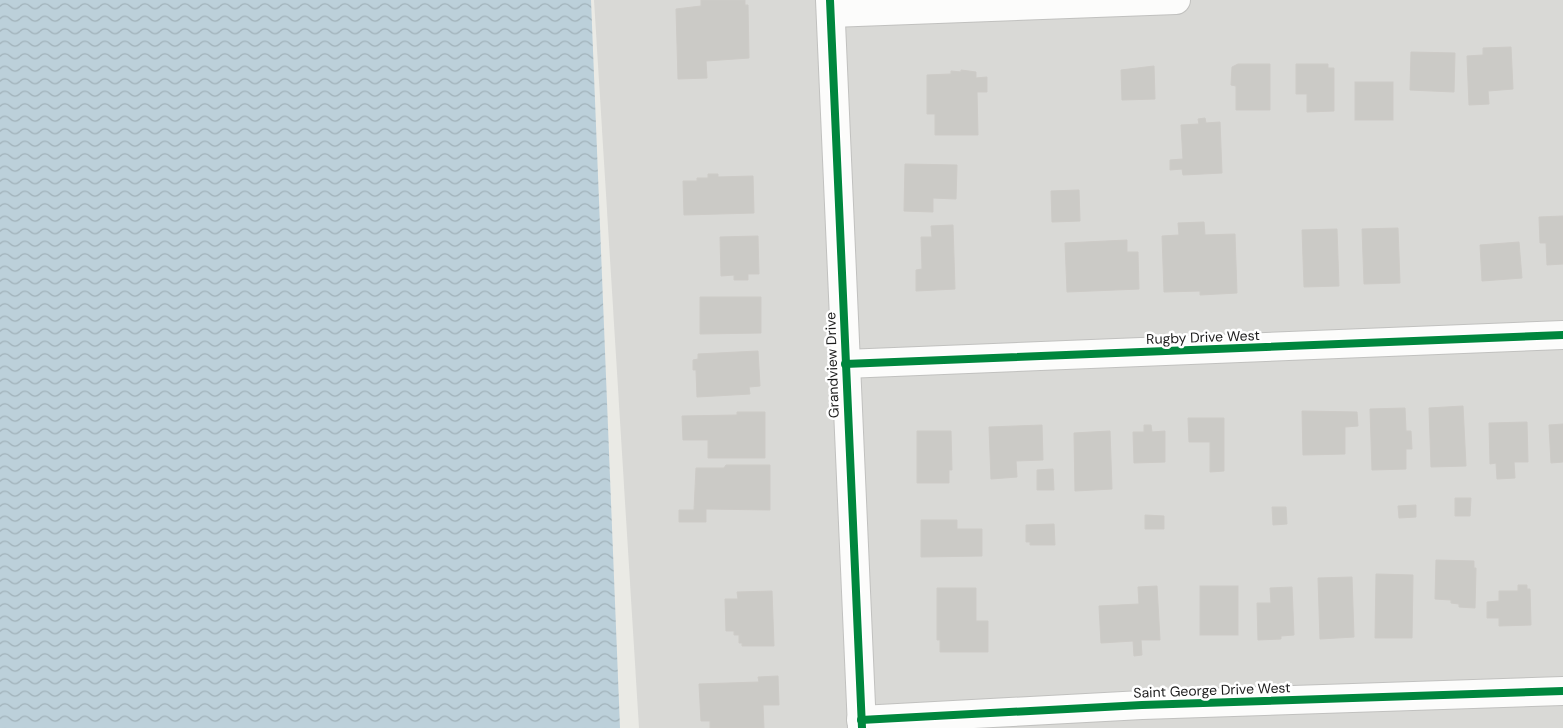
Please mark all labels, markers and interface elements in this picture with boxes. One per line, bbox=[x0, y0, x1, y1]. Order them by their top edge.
street label: Grandview Drive bbox=[821, 312, 843, 418]
street label: Rugby Drive West bbox=[1146, 326, 1260, 348]
street label: Saint George Drive West bbox=[1133, 678, 1291, 702]

